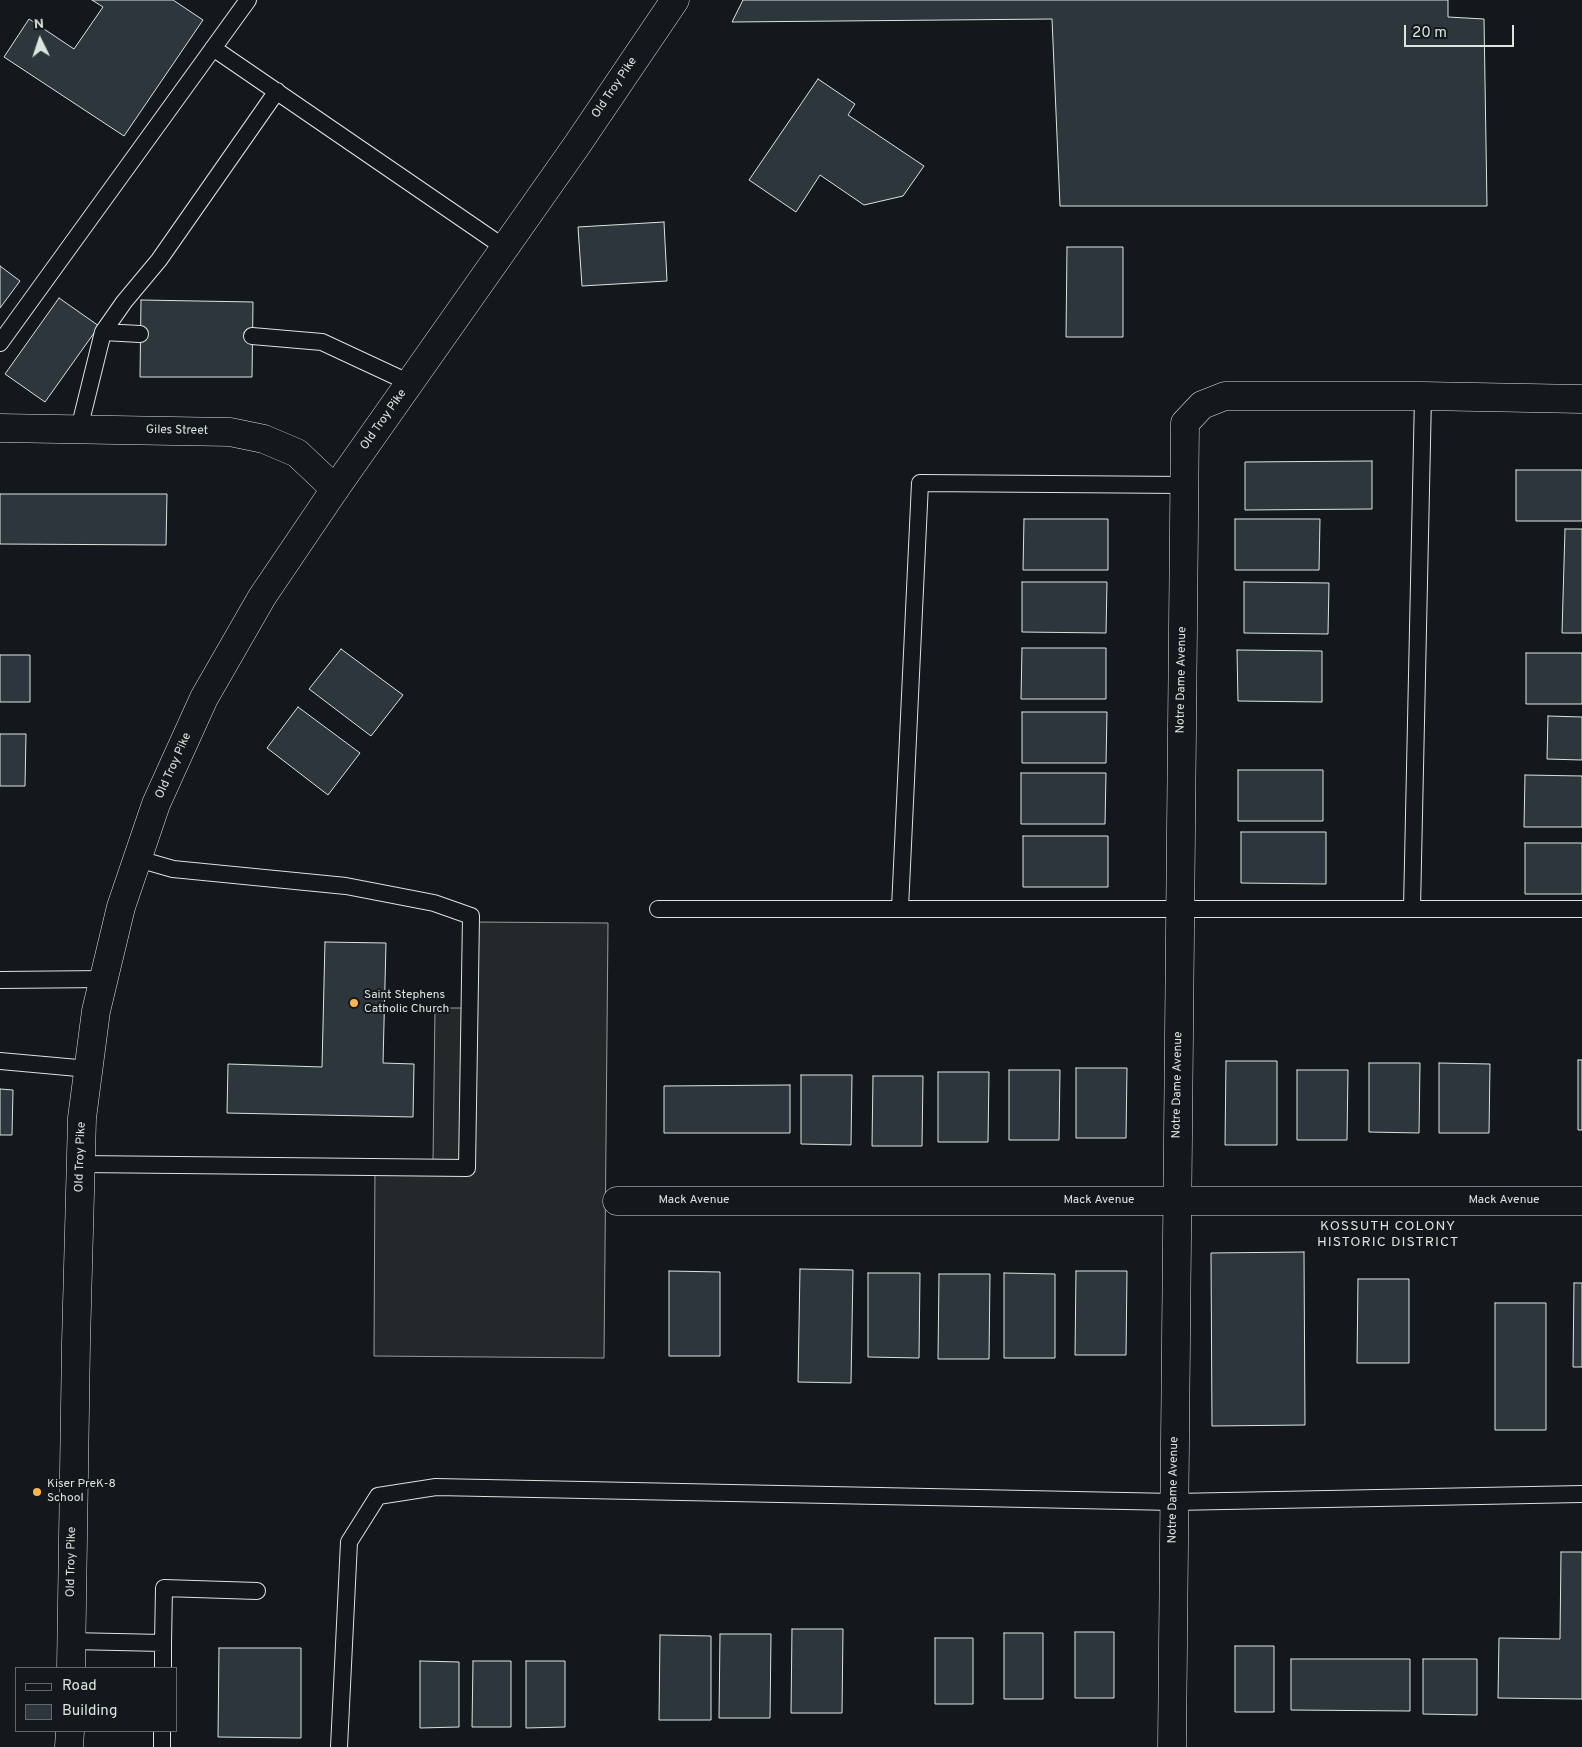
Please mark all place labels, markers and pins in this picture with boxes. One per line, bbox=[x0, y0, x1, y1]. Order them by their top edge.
place label: Saint Stephens Catholic Church bbox=[364, 989, 449, 1017]
marker: Saint Stephens Catholic Church bbox=[348, 997, 360, 1009]
place label: Kiser PreK-8 School bbox=[47, 1478, 116, 1506]
marker: Kiser PreK-8 School bbox=[31, 1486, 43, 1498]

